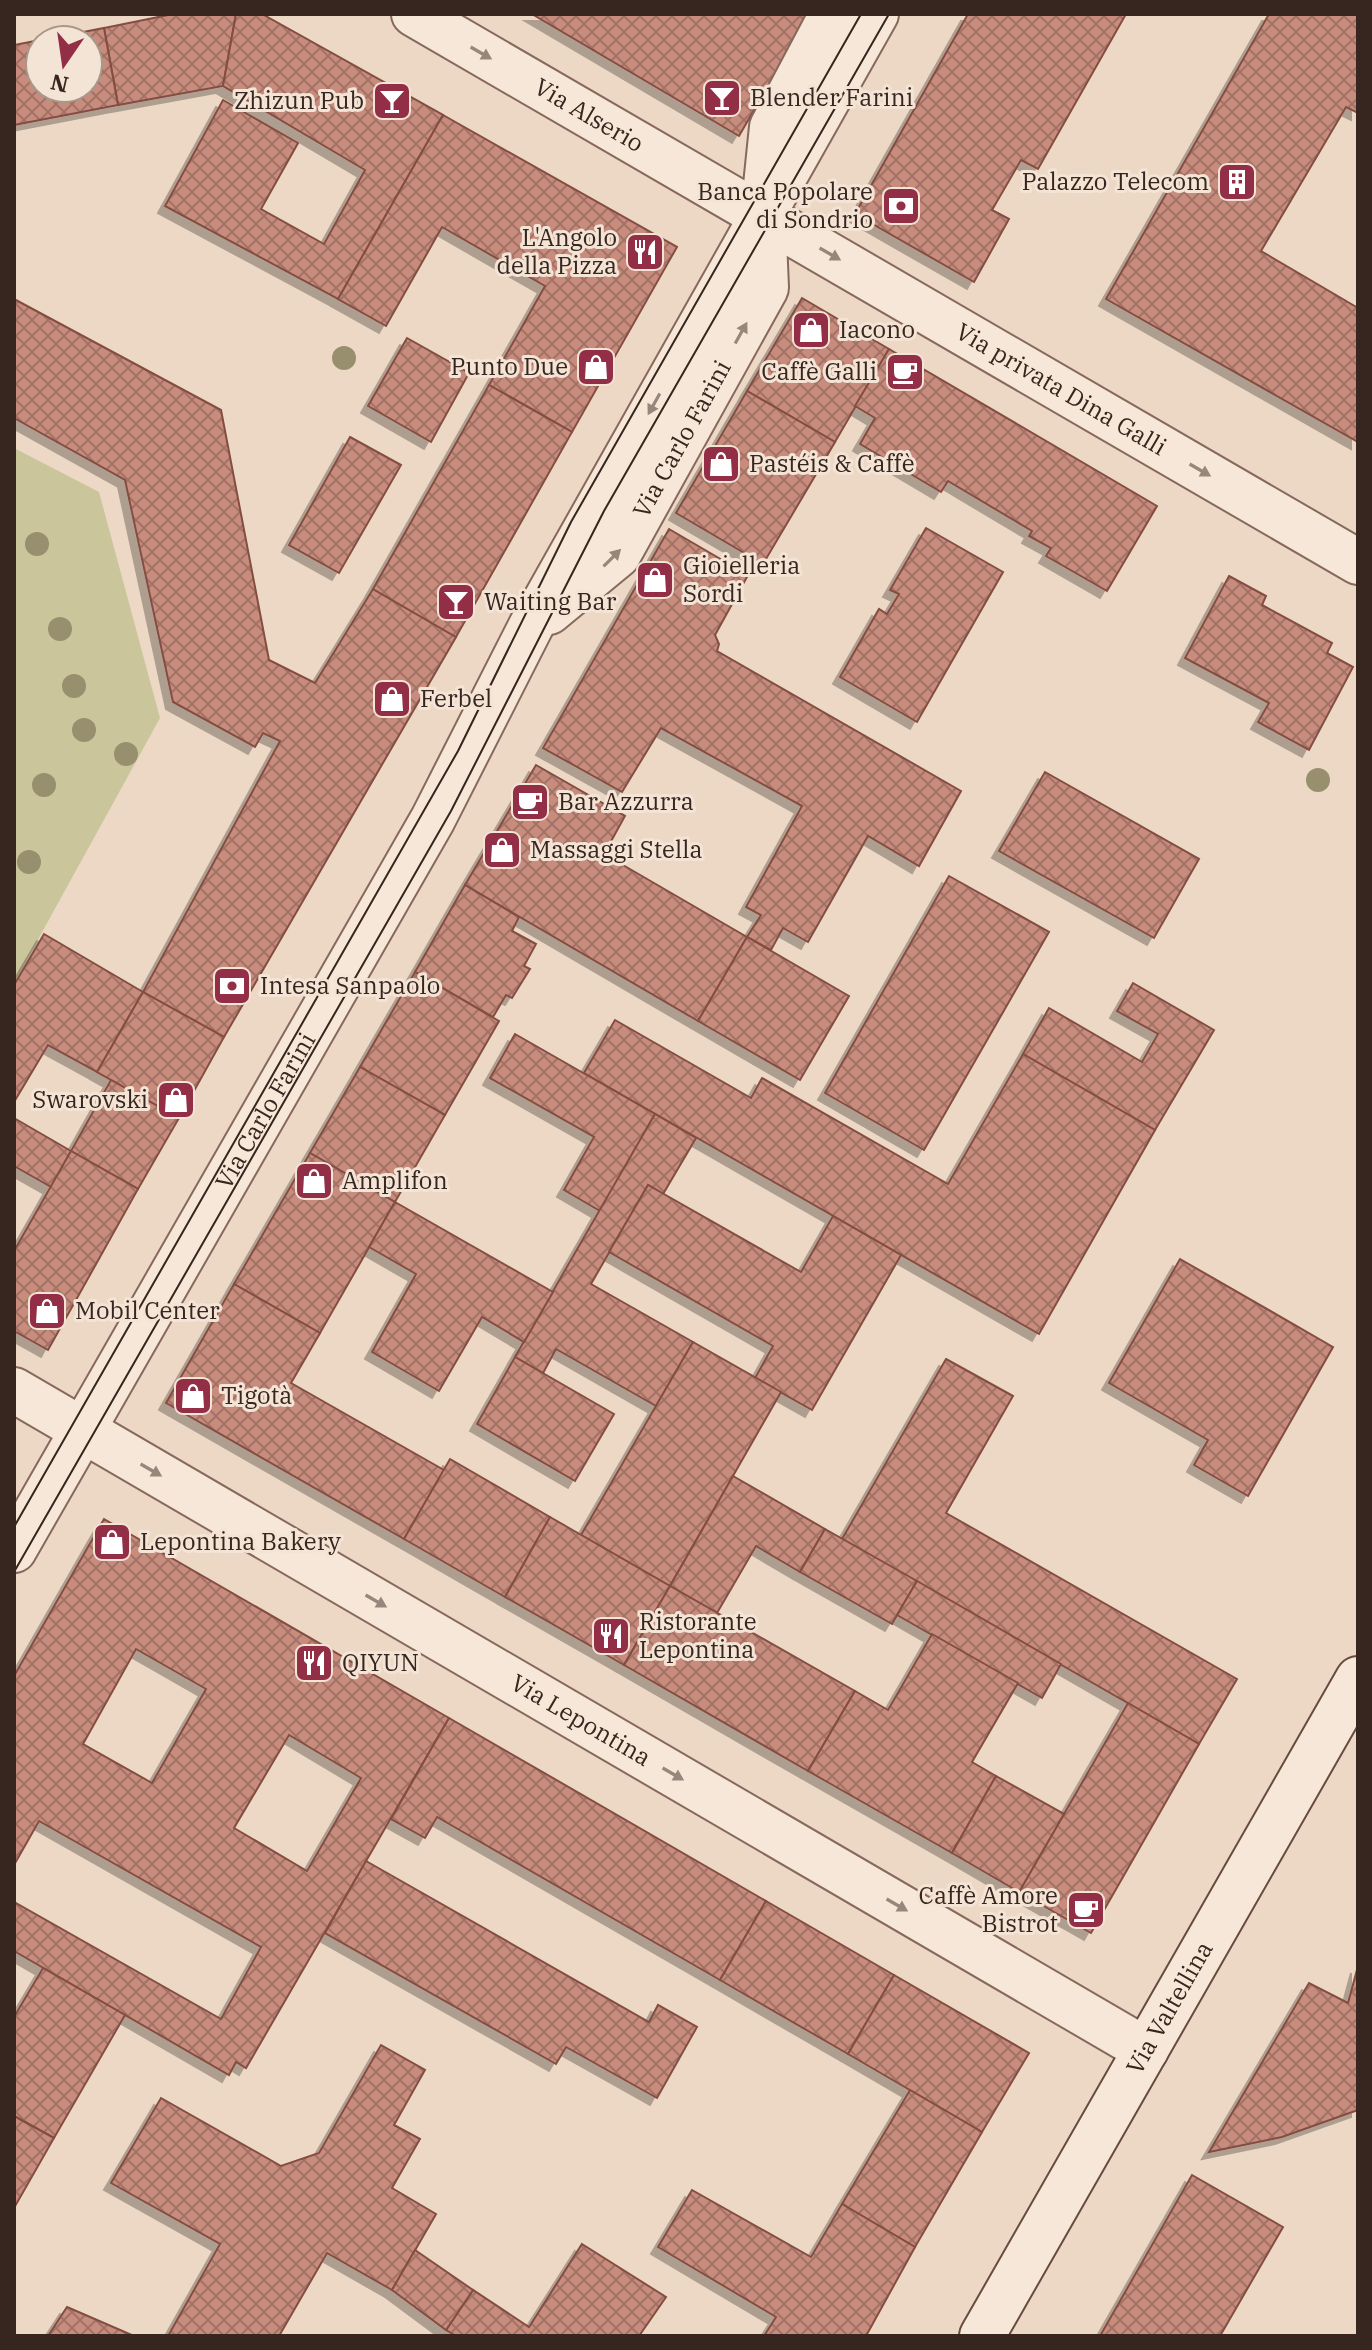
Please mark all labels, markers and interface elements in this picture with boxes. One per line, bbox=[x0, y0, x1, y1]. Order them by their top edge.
north arrow bbox=[24, 24, 104, 104]
one-way arrow bbox=[470, 46, 492, 60]
text: N bbox=[48, 68, 71, 100]
street label: Via Alserio bbox=[529, 70, 650, 159]
bar icon: Blender Farini bbox=[701, 77, 743, 119]
bar icon: Zhizun Pub bbox=[371, 80, 413, 122]
place label: Blender Farini bbox=[750, 81, 913, 113]
place label: Zhizun Pub bbox=[234, 84, 364, 116]
building icon: Palazzo Telecom bbox=[1216, 161, 1258, 203]
place label: Palazzo Telecom bbox=[1022, 165, 1209, 197]
place label: Banca Popolare di Sondrio bbox=[697, 175, 873, 235]
bank icon: Banca Popolare di Sondrio bbox=[880, 185, 922, 227]
place label: L'Angolo della Pizza bbox=[496, 221, 617, 281]
restaurant icon: L'Angolo della Pizza bbox=[624, 231, 666, 273]
one-way arrow bbox=[819, 247, 842, 261]
shop icon: Iacono bbox=[790, 309, 832, 351]
place label: Iacono bbox=[839, 313, 915, 345]
street label: Via privata Dina Galli bbox=[950, 315, 1173, 462]
one-way arrow bbox=[735, 322, 748, 345]
shop icon: Punto Due bbox=[575, 346, 617, 388]
place label: Punto Due bbox=[451, 350, 568, 382]
cafe icon: Caffè Galli bbox=[884, 351, 926, 393]
street label: Via Carlo Farini bbox=[625, 354, 738, 523]
place label: Caffè Galli bbox=[761, 355, 877, 387]
one-way arrow bbox=[648, 392, 661, 415]
shop icon: Pastéis & Caffè bbox=[700, 443, 742, 485]
place label: Pastéis & Caffè bbox=[749, 447, 915, 479]
one-way arrow bbox=[1189, 463, 1211, 477]
one-way arrow bbox=[603, 549, 622, 568]
place label: Gioielleria Sordi bbox=[683, 549, 800, 609]
shop icon: Gioielleria Sordi bbox=[634, 559, 676, 601]
bar icon: Waiting Bar bbox=[435, 581, 477, 623]
place label: Waiting Bar bbox=[484, 585, 617, 617]
shop icon: Ferbel bbox=[371, 678, 413, 720]
place label: Ferbel bbox=[420, 682, 492, 714]
cafe icon: Bar Azzurra bbox=[509, 781, 551, 823]
place label: Bar Azzurra bbox=[558, 785, 694, 817]
shop icon: Massaggi Stella bbox=[481, 829, 523, 871]
place label: Massaggi Stella bbox=[530, 833, 703, 865]
bank icon: Intesa Sanpaolo bbox=[211, 965, 253, 1007]
place label: Intesa Sanpaolo bbox=[260, 969, 440, 1001]
street label: Via Carlo Farini bbox=[207, 1026, 322, 1195]
shop icon: Swarovski bbox=[155, 1079, 197, 1121]
place label: Swarovski bbox=[32, 1083, 148, 1115]
shop icon: Amplifon bbox=[293, 1160, 335, 1202]
place label: Amplifon bbox=[342, 1164, 448, 1196]
shop icon: Mobil Center bbox=[26, 1290, 68, 1332]
place label: Mobil Center bbox=[75, 1294, 220, 1326]
shop icon: Tigotà bbox=[172, 1375, 214, 1417]
place label: Tigotà bbox=[221, 1379, 292, 1411]
one-way arrow bbox=[140, 1463, 162, 1477]
shop icon: Lepontina Bakery bbox=[91, 1521, 133, 1563]
place label: Lepontina Bakery bbox=[140, 1525, 341, 1557]
one-way arrow bbox=[365, 1594, 387, 1608]
place label: Ristorante Lepontina bbox=[639, 1605, 757, 1665]
restaurant icon: Ristorante Lepontina bbox=[590, 1615, 632, 1657]
restaurant icon: QIYUN bbox=[293, 1642, 335, 1684]
place label: QIYUN bbox=[342, 1646, 419, 1678]
street label: Via Lepontina bbox=[505, 1666, 657, 1773]
one-way arrow bbox=[662, 1767, 684, 1781]
place label: Caffè Amore Bistrot bbox=[919, 1879, 1058, 1939]
cafe icon: Caffè Amore Bistrot bbox=[1065, 1889, 1107, 1931]
one-way arrow bbox=[886, 1898, 908, 1912]
street label: Via Valtellina bbox=[1118, 1935, 1220, 2080]

